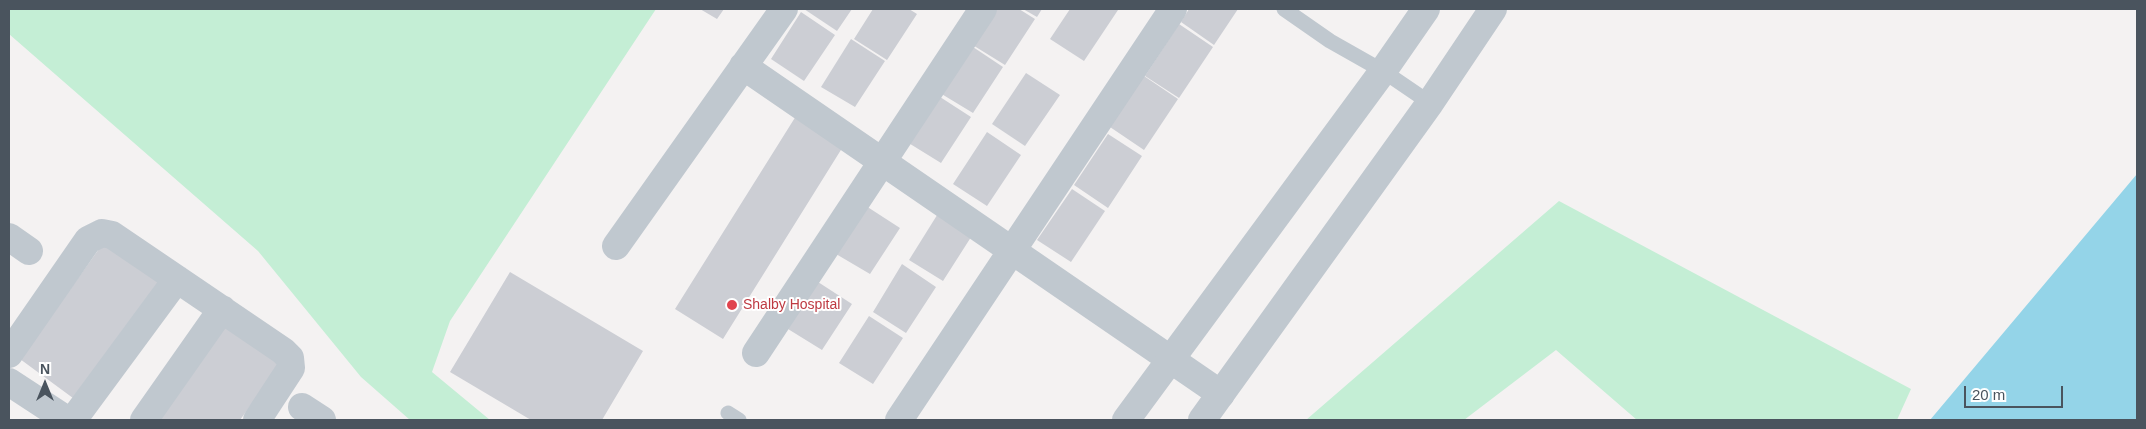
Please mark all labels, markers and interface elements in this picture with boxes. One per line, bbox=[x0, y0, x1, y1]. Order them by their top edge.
place label: Shalby Hospital bbox=[743, 297, 840, 313]
marker: Shalby Hospital bbox=[725, 298, 739, 312]
north arrow bbox=[20, 359, 70, 409]
text: N bbox=[40, 361, 50, 377]
scale bar bbox=[1966, 376, 2065, 408]
text: 20 m bbox=[1972, 386, 2005, 403]

